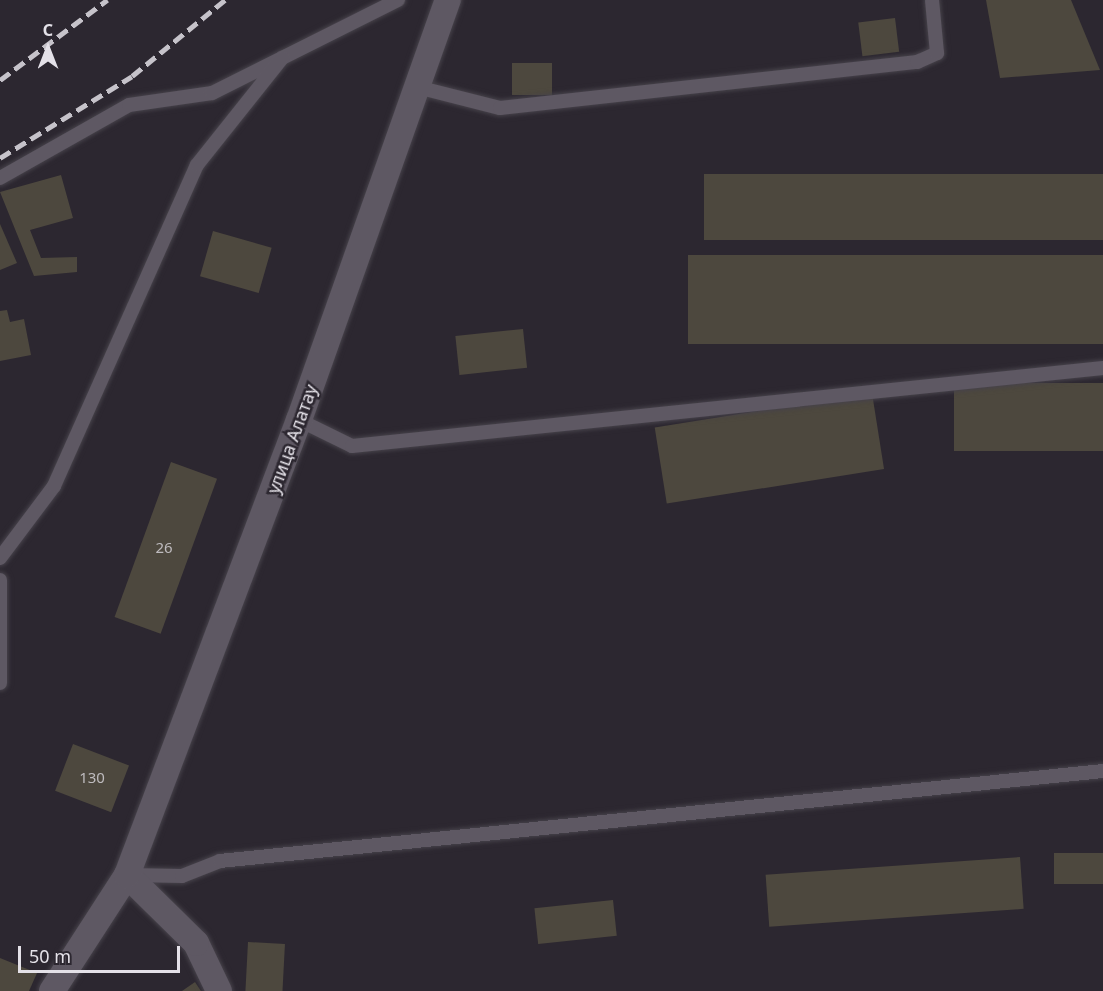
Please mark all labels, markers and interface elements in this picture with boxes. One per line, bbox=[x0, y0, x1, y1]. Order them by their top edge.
north arrow bbox=[18, 18, 78, 78]
text: С bbox=[43, 19, 53, 41]
street label: улица Алатау bbox=[262, 381, 322, 497]
house number: 26 bbox=[155, 539, 173, 557]
house number: 130 bbox=[79, 769, 105, 787]
scale bar bbox=[21, 934, 183, 972]
text: 50 m bbox=[29, 944, 71, 968]

